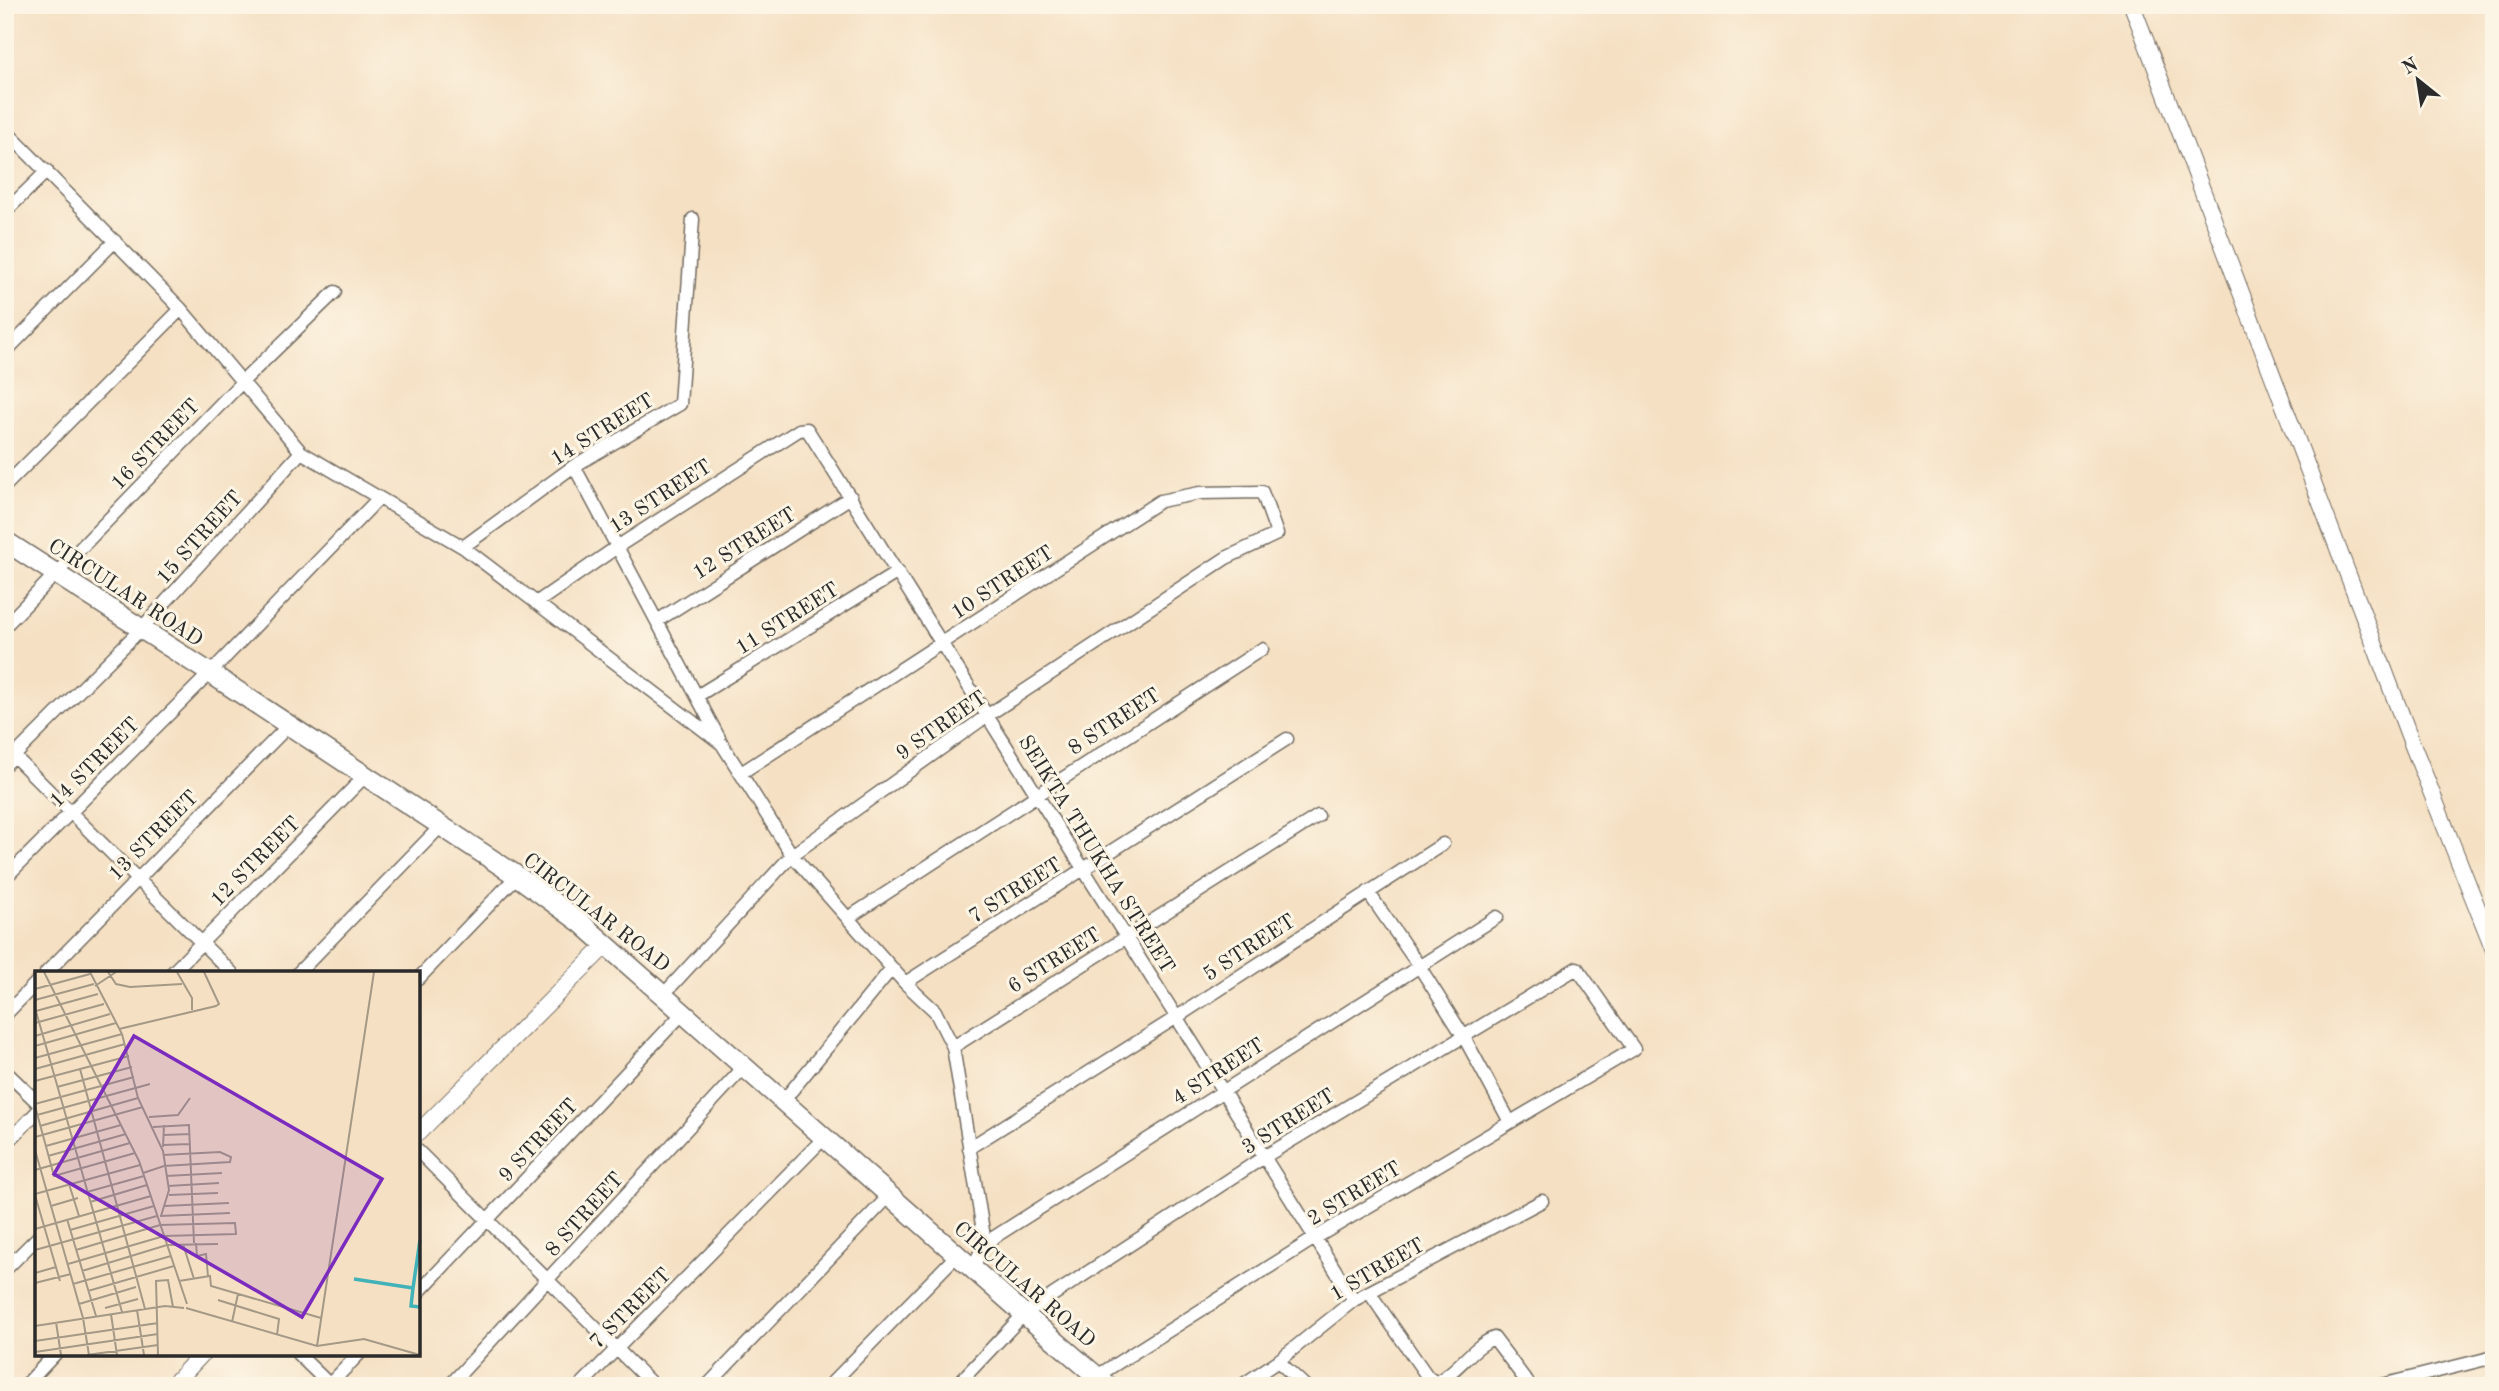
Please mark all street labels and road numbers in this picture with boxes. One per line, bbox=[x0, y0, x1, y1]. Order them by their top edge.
street label: 14 STREET bbox=[548, 390, 658, 470]
street label: 16 STREET bbox=[108, 396, 204, 495]
street label: 13 STREET bbox=[606, 457, 716, 538]
street label: 15 STREET bbox=[153, 487, 247, 589]
street label: 12 STREET bbox=[690, 504, 800, 584]
street label: CIRCULAR ROAD bbox=[44, 535, 206, 651]
street label: 10 STREET bbox=[948, 543, 1058, 624]
street label: 11 STREET bbox=[733, 579, 843, 659]
street label: 8 STREET bbox=[1065, 685, 1165, 760]
street label: 9 STREET bbox=[893, 687, 991, 765]
street label: 14 STREET bbox=[46, 714, 144, 812]
street label: SEIKTA THUKHA STREET bbox=[1014, 732, 1178, 977]
street label: 13 STREET bbox=[105, 787, 203, 885]
street label: 12 STREET bbox=[207, 813, 305, 911]
street label: CIRCULAR ROAD bbox=[519, 850, 673, 977]
street label: 7 STREET bbox=[966, 855, 1066, 928]
street label: 5 STREET bbox=[1200, 911, 1300, 986]
street label: 6 STREET bbox=[1005, 925, 1105, 998]
street label: 4 STREET bbox=[1169, 1035, 1269, 1110]
street label: 3 STREET bbox=[1239, 1086, 1339, 1159]
street label: 9 STREET bbox=[496, 1095, 583, 1187]
street label: 2 STREET bbox=[1304, 1158, 1405, 1230]
street label: 8 STREET bbox=[542, 1169, 628, 1261]
street label: CIRCULAR ROAD bbox=[949, 1218, 1099, 1352]
street label: 1 STREET bbox=[1327, 1235, 1429, 1306]
street label: 7 STREET bbox=[586, 1264, 676, 1354]

